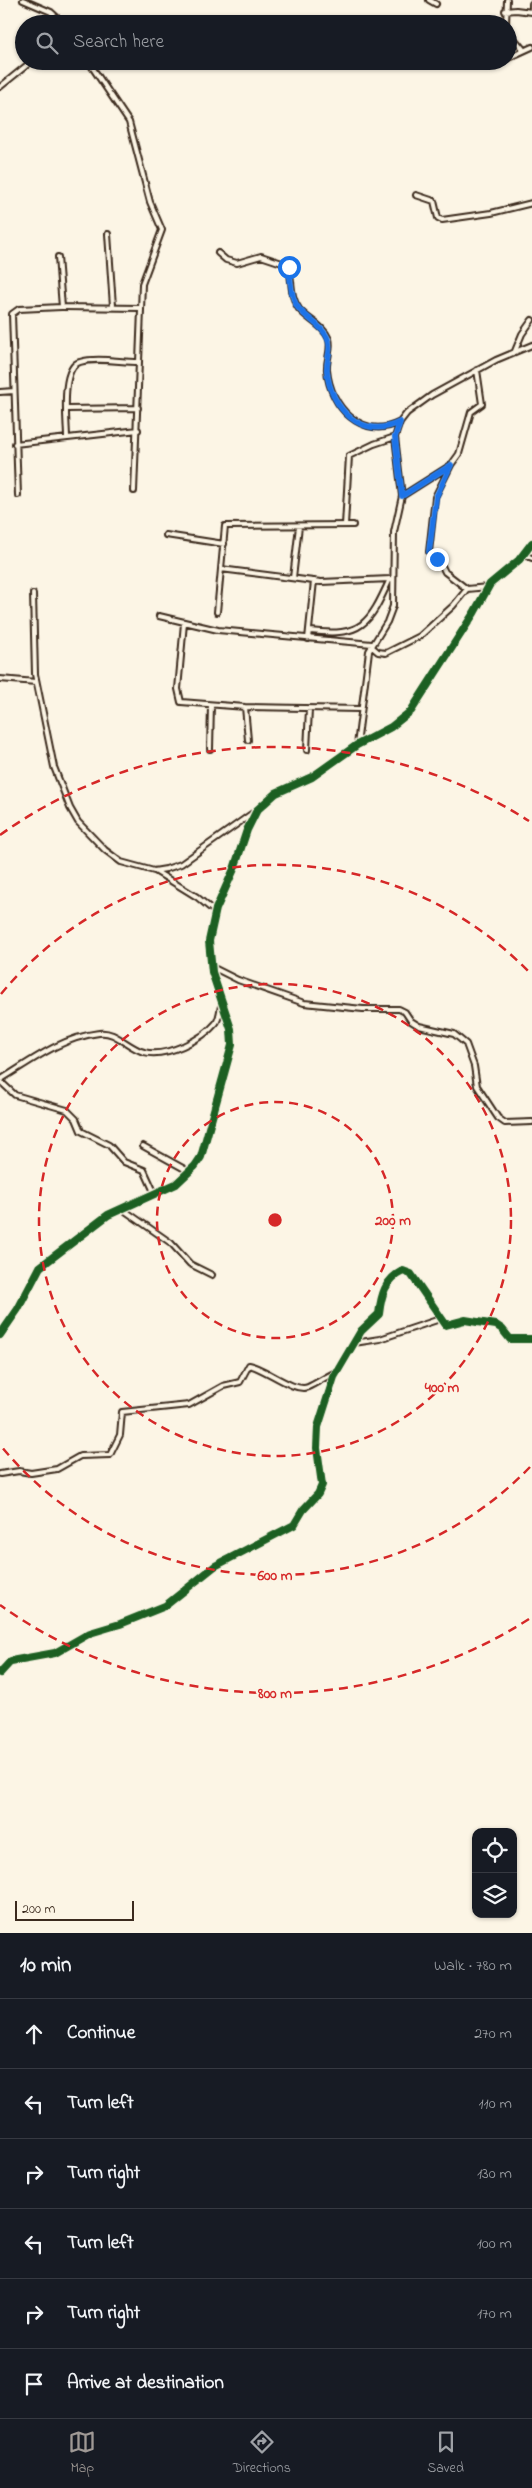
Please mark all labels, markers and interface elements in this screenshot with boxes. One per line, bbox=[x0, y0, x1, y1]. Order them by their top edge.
search box bbox=[15, 15, 517, 70]
icon: search bbox=[33, 29, 61, 57]
text: Search here bbox=[73, 29, 164, 56]
route start bbox=[278, 256, 301, 279]
route end bbox=[426, 548, 449, 571]
text: 200 m bbox=[374, 1210, 411, 1232]
centre of rings bbox=[266, 1211, 284, 1229]
text: 400 m bbox=[424, 1377, 460, 1399]
text: 600 m bbox=[257, 1565, 293, 1587]
text: 800 m bbox=[257, 1683, 292, 1705]
map controls bbox=[472, 1828, 517, 1918]
button: locate bbox=[472, 1828, 517, 1873]
button: layers bbox=[472, 1873, 517, 1918]
scale bar bbox=[15, 1898, 134, 1921]
text: 200 m bbox=[22, 1899, 55, 1920]
text: 10 min bbox=[20, 1951, 71, 1981]
text: Walk · 780 m bbox=[434, 1954, 512, 1978]
icon: ahead bbox=[20, 2020, 48, 2048]
text: Continue bbox=[67, 2020, 135, 2047]
text: 270 m bbox=[474, 2022, 512, 2046]
icon: left bbox=[20, 2090, 48, 2118]
text: Turn left bbox=[67, 2090, 134, 2117]
text: 110 m bbox=[478, 2092, 512, 2116]
icon: right bbox=[20, 2160, 48, 2188]
text: Turn right bbox=[67, 2160, 140, 2187]
text: 130 m bbox=[477, 2162, 512, 2186]
icon: left bbox=[20, 2230, 48, 2258]
text: Turn left bbox=[67, 2230, 134, 2257]
text: 100 m bbox=[477, 2232, 512, 2256]
icon: right bbox=[20, 2300, 48, 2328]
text: Turn right bbox=[67, 2300, 140, 2327]
text: 170 m bbox=[477, 2302, 512, 2326]
icon: arrive bbox=[20, 2370, 48, 2398]
text: Arrive at destination bbox=[67, 2370, 224, 2397]
tab: Map bbox=[68, 2428, 96, 2479]
tab: Directions bbox=[233, 2428, 291, 2479]
tab: Saved bbox=[427, 2428, 464, 2479]

